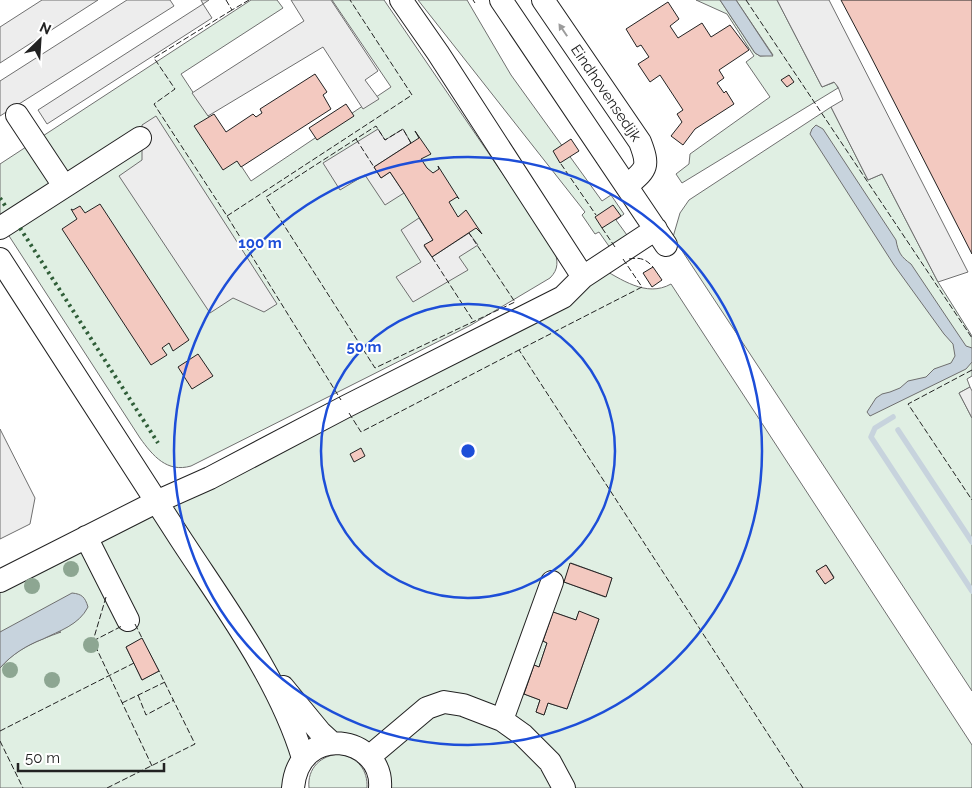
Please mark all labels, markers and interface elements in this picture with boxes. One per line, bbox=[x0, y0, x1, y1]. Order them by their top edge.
north arrow bbox=[15, 15, 65, 65]
text: N bbox=[37, 19, 54, 38]
one-way arrow bbox=[558, 23, 568, 36]
street label: Eindhovensedijk bbox=[567, 41, 645, 145]
text: 100 m bbox=[238, 234, 282, 252]
text: 50 m bbox=[346, 338, 382, 356]
centre of rings bbox=[459, 442, 477, 460]
scale bar bbox=[18, 740, 164, 772]
text: 50 m bbox=[25, 749, 60, 767]

